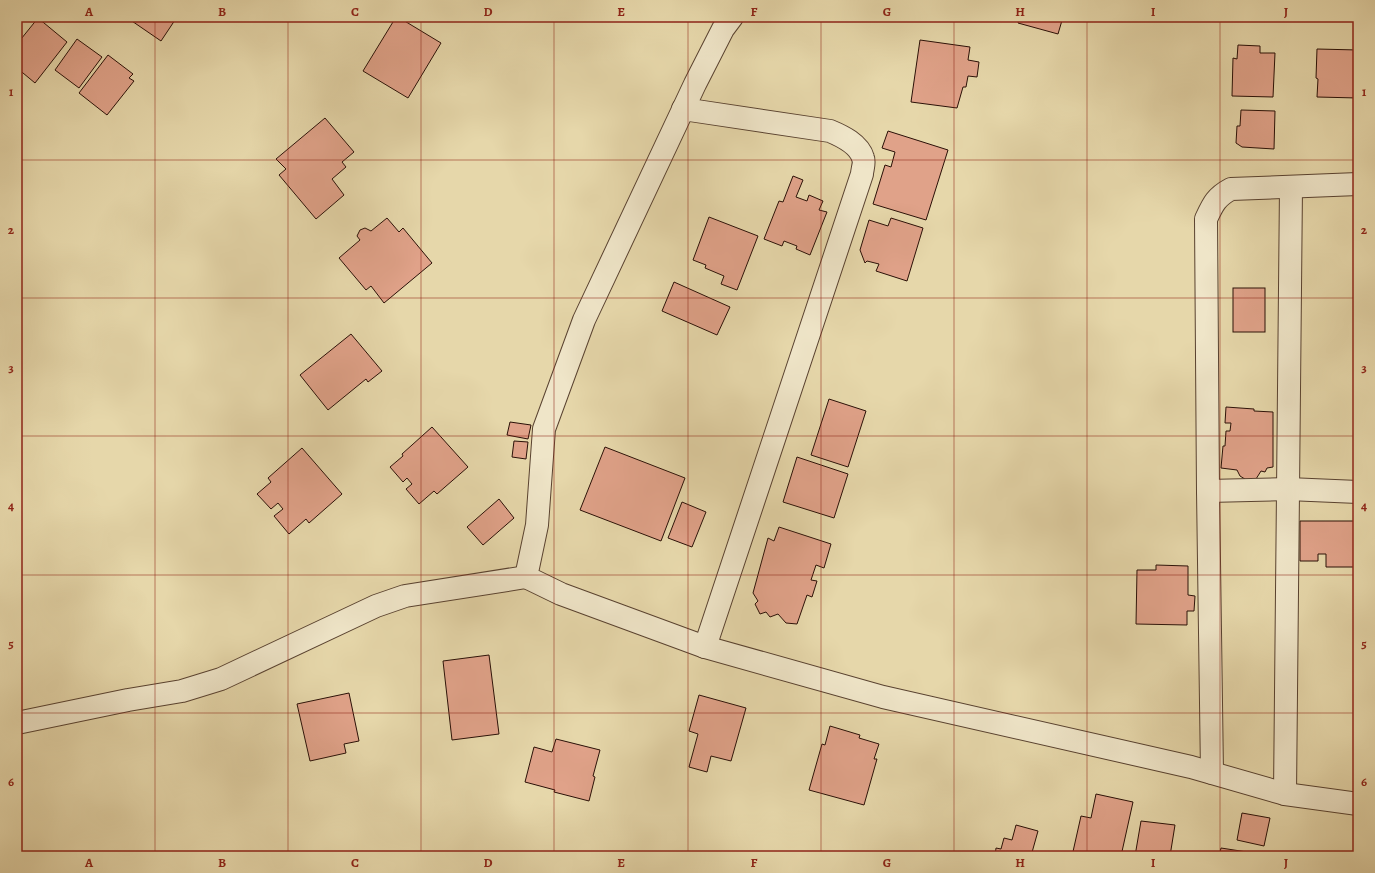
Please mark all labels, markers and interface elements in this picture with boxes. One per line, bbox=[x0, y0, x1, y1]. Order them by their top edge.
text: A bbox=[84, 3, 94, 20]
text: B bbox=[218, 3, 226, 20]
text: C bbox=[351, 3, 359, 20]
text: D bbox=[483, 3, 493, 20]
text: E bbox=[617, 3, 625, 20]
text: F bbox=[751, 3, 758, 20]
text: G bbox=[883, 3, 891, 20]
text: H bbox=[1015, 3, 1025, 20]
text: I bbox=[1151, 3, 1156, 20]
text: J bbox=[1284, 3, 1288, 20]
text: 1 bbox=[9, 83, 14, 100]
text: 1 bbox=[1362, 83, 1367, 100]
text: 2 bbox=[8, 221, 15, 238]
text: 2 bbox=[1361, 221, 1368, 238]
text: 3 bbox=[8, 359, 14, 376]
text: 3 bbox=[1361, 359, 1367, 376]
text: 4 bbox=[8, 497, 14, 514]
text: 4 bbox=[1361, 497, 1367, 514]
text: 5 bbox=[8, 635, 14, 652]
text: 5 bbox=[1361, 635, 1367, 652]
text: 6 bbox=[8, 773, 14, 790]
text: 6 bbox=[1361, 773, 1367, 790]
text: A bbox=[84, 854, 94, 871]
text: B bbox=[218, 854, 226, 871]
text: C bbox=[351, 854, 359, 871]
text: D bbox=[483, 854, 493, 871]
text: E bbox=[617, 854, 625, 871]
text: F bbox=[751, 854, 758, 871]
text: G bbox=[883, 854, 891, 871]
text: H bbox=[1015, 854, 1025, 871]
text: I bbox=[1151, 854, 1156, 871]
text: J bbox=[1284, 854, 1288, 871]

